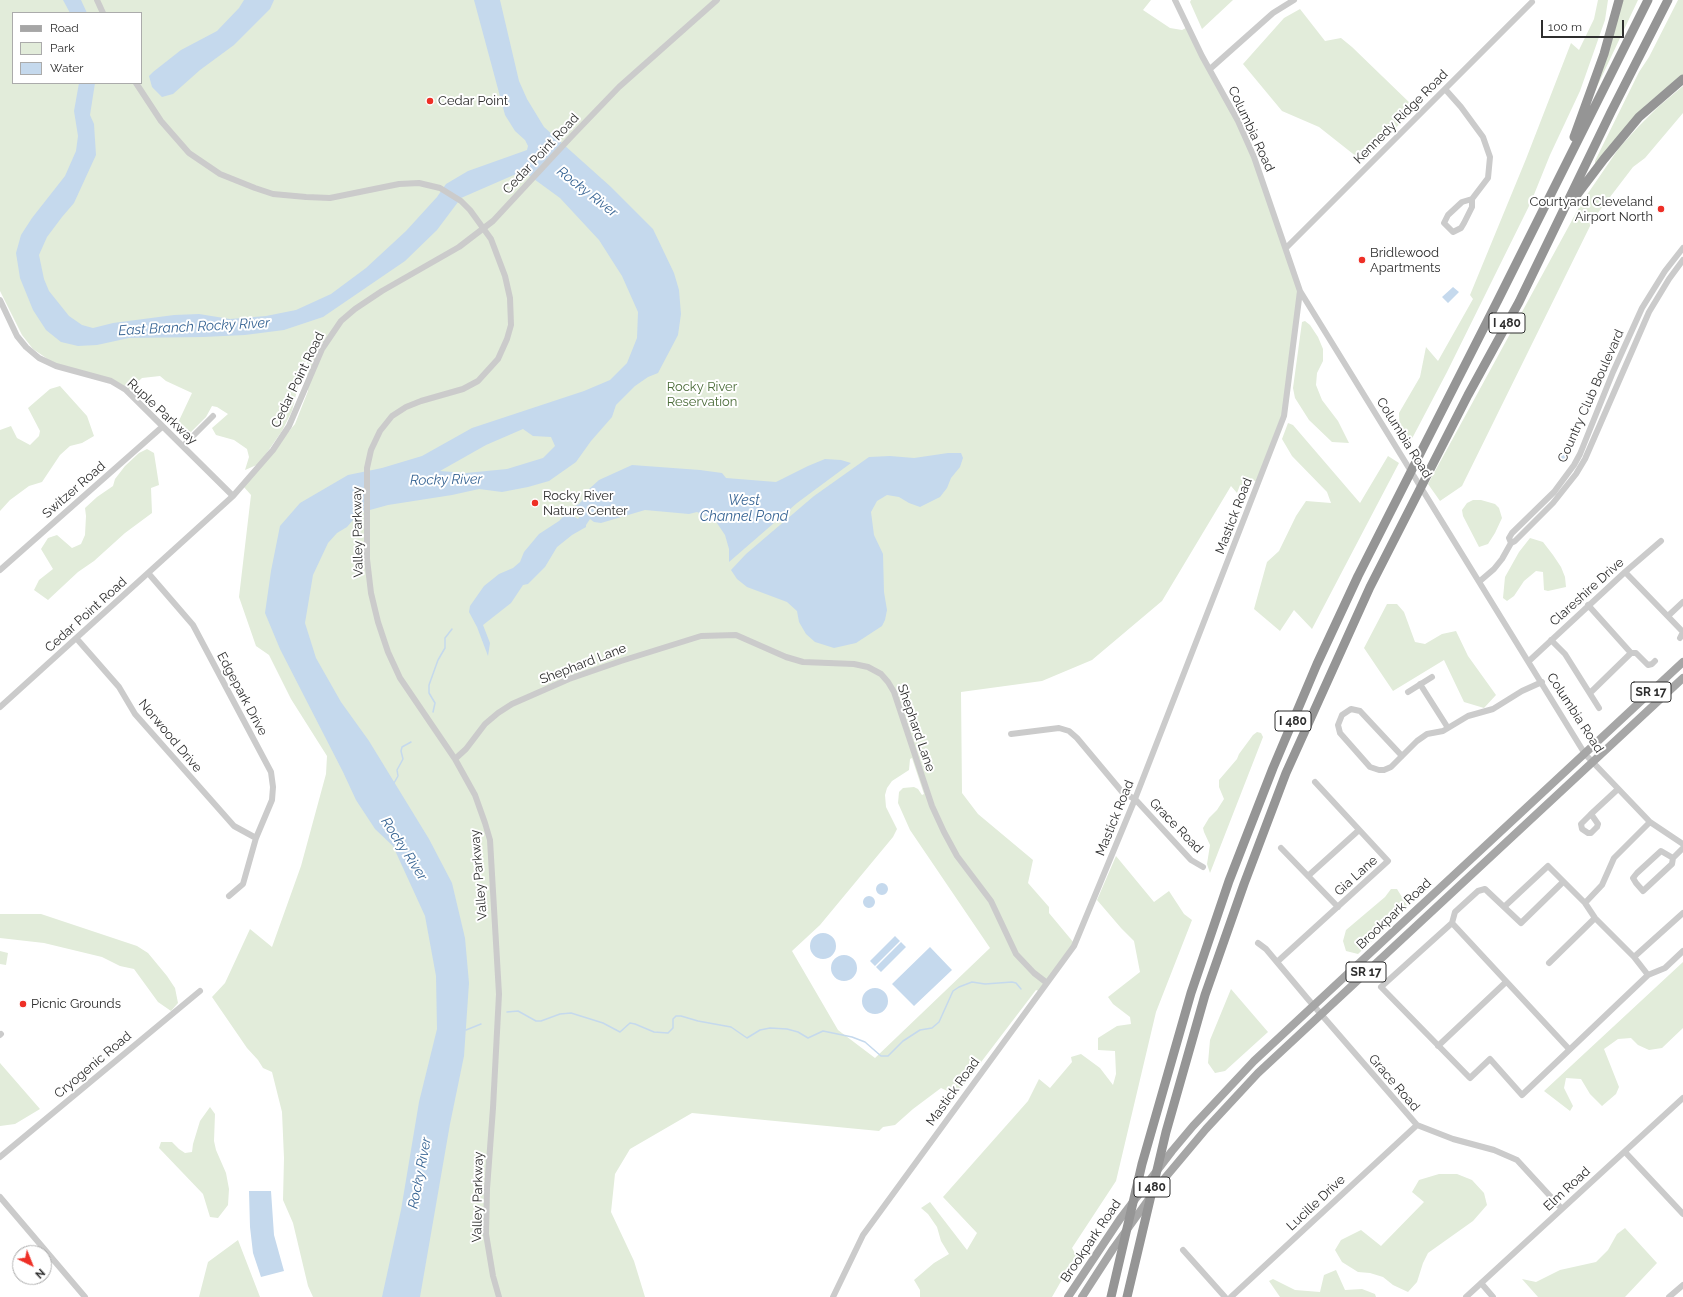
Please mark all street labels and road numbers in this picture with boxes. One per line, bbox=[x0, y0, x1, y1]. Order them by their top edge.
street label: Kennedy Ridge Road bbox=[1351, 67, 1451, 167]
street label: Columbia Road bbox=[1224, 84, 1278, 174]
street label: Cedar Point Road bbox=[500, 110, 582, 198]
road number: I 480 bbox=[1489, 313, 1525, 333]
street label: Country Club Boulevard bbox=[1555, 327, 1627, 465]
street label: Cedar Point Road bbox=[268, 330, 328, 430]
street label: Ruple Parkway bbox=[124, 376, 200, 448]
street label: Columbia Road bbox=[1373, 395, 1435, 481]
street label: Switzer Road bbox=[39, 458, 109, 522]
street label: Mastick Road bbox=[1212, 476, 1256, 556]
street label: Valley Parkway bbox=[349, 486, 367, 578]
street label: Clareshire Drive bbox=[1547, 555, 1627, 629]
street label: Cedar Point Road bbox=[42, 574, 130, 656]
street label: Shephard Lane bbox=[538, 640, 628, 688]
street label: Edgepark Drive bbox=[213, 650, 271, 738]
street label: Columbia Road bbox=[1543, 670, 1607, 756]
street label: Shephard Lane bbox=[894, 682, 938, 774]
road number: SR 17 bbox=[1631, 682, 1671, 702]
street label: Norwood Drive bbox=[135, 696, 205, 776]
road number: I 480 bbox=[1275, 711, 1311, 731]
street label: Mastick Road bbox=[1093, 778, 1137, 858]
street label: Grace Road bbox=[1146, 795, 1206, 857]
street label: Valley Parkway bbox=[467, 829, 491, 921]
street label: Gia Lane bbox=[1331, 853, 1381, 899]
street label: Brookpark Road bbox=[1353, 875, 1435, 953]
road number: SR 17 bbox=[1346, 962, 1386, 982]
street label: Cryogenic Road bbox=[51, 1028, 135, 1102]
street label: Grace Road bbox=[1365, 1051, 1423, 1115]
street label: Mastick Road bbox=[923, 1055, 983, 1129]
street label: Valley Parkway bbox=[469, 1151, 487, 1243]
street label: Elm Road bbox=[1541, 1164, 1593, 1214]
street label: Lucille Drive bbox=[1284, 1172, 1348, 1234]
road number: I 480 bbox=[1134, 1177, 1170, 1197]
street label: Brookpark Road bbox=[1058, 1197, 1124, 1285]

